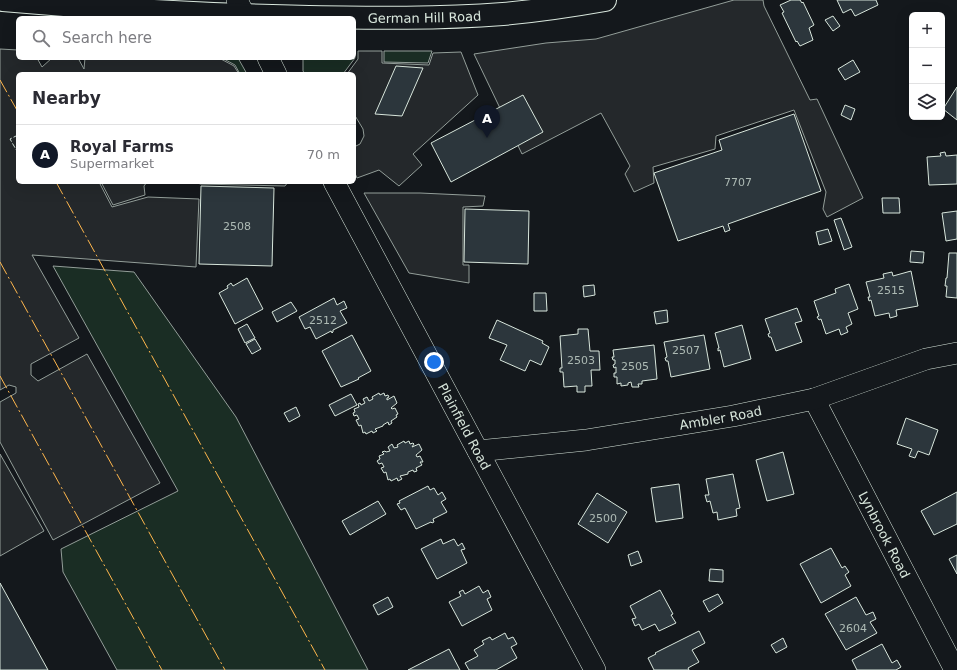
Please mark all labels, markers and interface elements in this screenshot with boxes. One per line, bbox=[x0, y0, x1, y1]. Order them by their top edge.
street label: German Hill Road bbox=[368, 8, 482, 26]
map controls bbox=[909, 12, 945, 120]
button: + bbox=[909, 12, 945, 48]
search box bbox=[16, 16, 356, 60]
icon: search bbox=[30, 27, 52, 49]
text: Search here bbox=[62, 29, 152, 47]
button: − bbox=[909, 48, 945, 84]
button: layers bbox=[909, 84, 945, 120]
text: Nearby bbox=[32, 88, 101, 108]
pin: A bbox=[474, 105, 500, 138]
text: Royal Farms bbox=[70, 138, 174, 156]
text: A bbox=[40, 147, 50, 162]
text: 70 m bbox=[307, 147, 340, 162]
text: Supermarket bbox=[70, 156, 154, 171]
house number: 7707 bbox=[724, 176, 752, 189]
house number: 2508 bbox=[223, 220, 251, 233]
house number: 2515 bbox=[877, 284, 905, 297]
house number: 2512 bbox=[309, 314, 337, 327]
house number: 2507 bbox=[672, 344, 700, 357]
your location bbox=[424, 352, 444, 372]
house number: 2503 bbox=[567, 354, 595, 367]
house number: 2505 bbox=[621, 360, 649, 373]
street label: Plainfield Road bbox=[435, 381, 493, 472]
street label: Ambler Road bbox=[678, 403, 763, 433]
street label: Lynbrook Road bbox=[855, 489, 913, 581]
house number: 2500 bbox=[589, 512, 617, 525]
house number: 2604 bbox=[839, 622, 867, 635]

